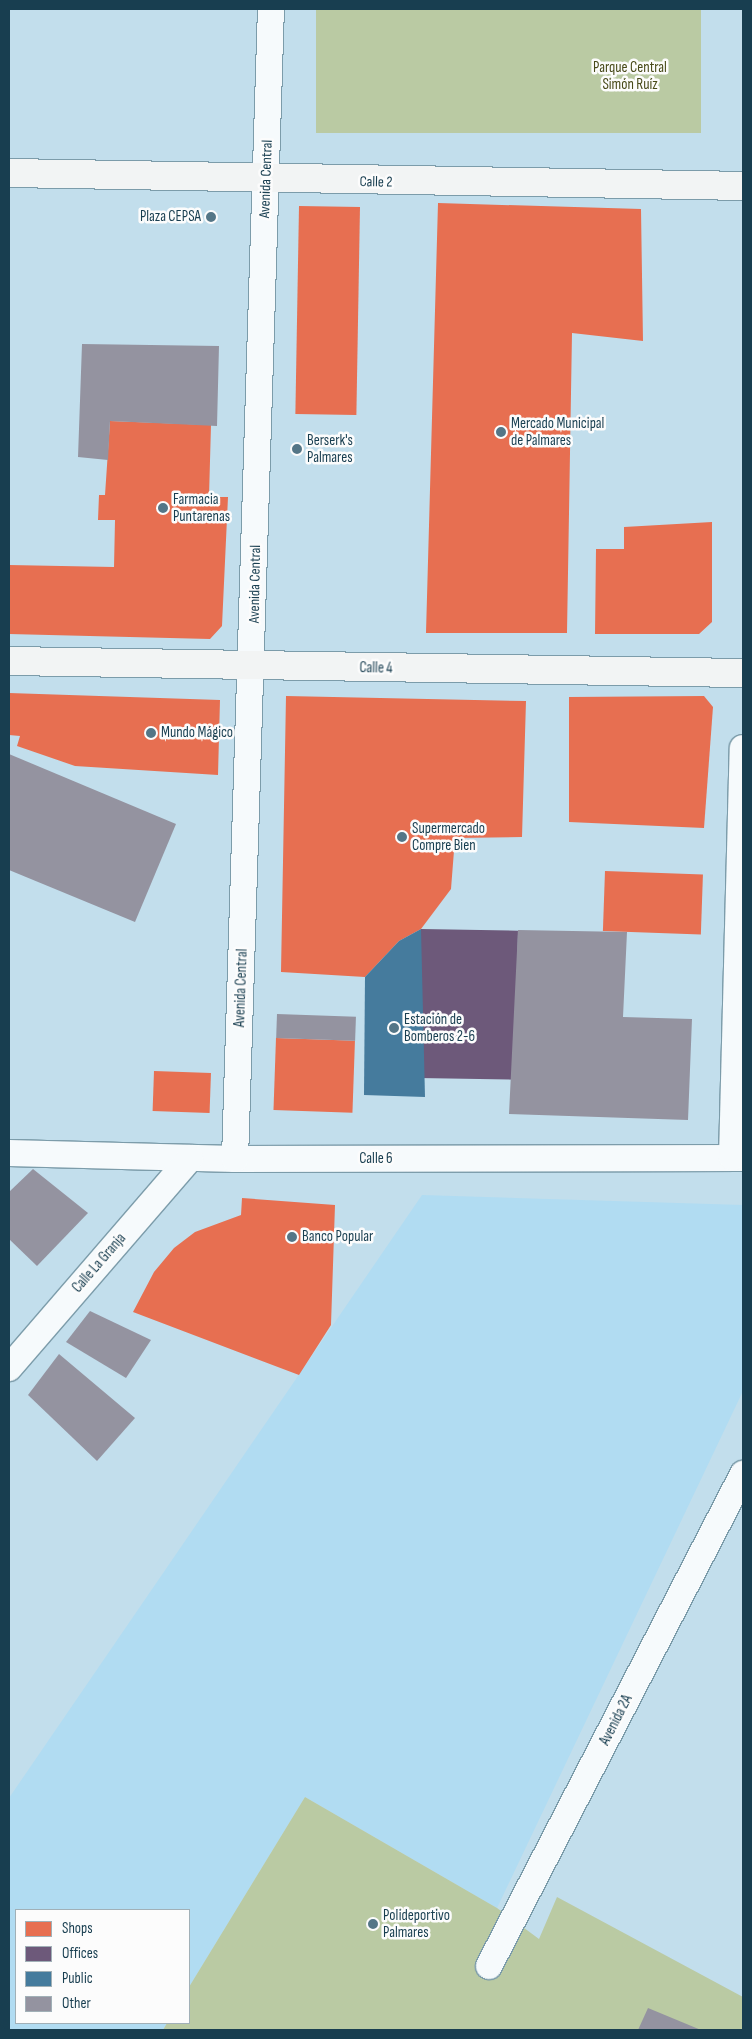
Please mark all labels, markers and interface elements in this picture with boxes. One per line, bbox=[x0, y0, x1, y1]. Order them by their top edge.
park label: Parque Central Simón Ruíz bbox=[593, 58, 667, 93]
street label: Avenida Central bbox=[256, 139, 276, 219]
street label: Calle 2 bbox=[359, 173, 393, 191]
place label: Plaza CEPSA bbox=[140, 208, 201, 226]
marker: Plaza CEPSA bbox=[205, 211, 217, 223]
place label: Mercado Municipal de Palmares bbox=[511, 414, 604, 449]
marker: Mercado Municipal de Palmares bbox=[495, 426, 507, 438]
place label: Berserk's Palmares bbox=[307, 431, 353, 466]
marker: Berserk's Palmares bbox=[291, 443, 303, 455]
place label: Farmacia Puntarenas bbox=[173, 490, 230, 525]
marker: Farmacia Puntarenas bbox=[157, 502, 169, 514]
street label: Avenida Central bbox=[245, 545, 265, 623]
street label: Calle 4 bbox=[359, 659, 393, 677]
place label: Mundo Mágico bbox=[161, 724, 233, 742]
marker: Mundo Mágico bbox=[145, 727, 157, 739]
place label: Supermercado Compre Bien bbox=[412, 819, 485, 854]
marker: Supermercado Compre Bien bbox=[396, 831, 408, 843]
street label: Avenida Central bbox=[231, 948, 251, 1028]
place label: Estación de Bomberos 2-6 bbox=[404, 1010, 475, 1045]
marker: Estación de Bomberos 2-6 bbox=[388, 1022, 400, 1034]
street label: Calle 6 bbox=[359, 1150, 393, 1168]
place label: Banco Popular bbox=[302, 1228, 373, 1246]
street label: Calle La Granja bbox=[68, 1230, 130, 1296]
marker: Banco Popular bbox=[286, 1231, 298, 1243]
street label: Avenida 2A bbox=[596, 1692, 636, 1748]
place label: Polideportivo Palmares bbox=[383, 1906, 450, 1941]
legend bbox=[15, 1909, 190, 2024]
marker: Polideportivo Palmares bbox=[367, 1918, 379, 1930]
text: Shops bbox=[62, 1919, 93, 1938]
text: Offices bbox=[62, 1944, 98, 1963]
text: Public bbox=[62, 1969, 93, 1988]
text: Other bbox=[62, 1994, 91, 2013]

